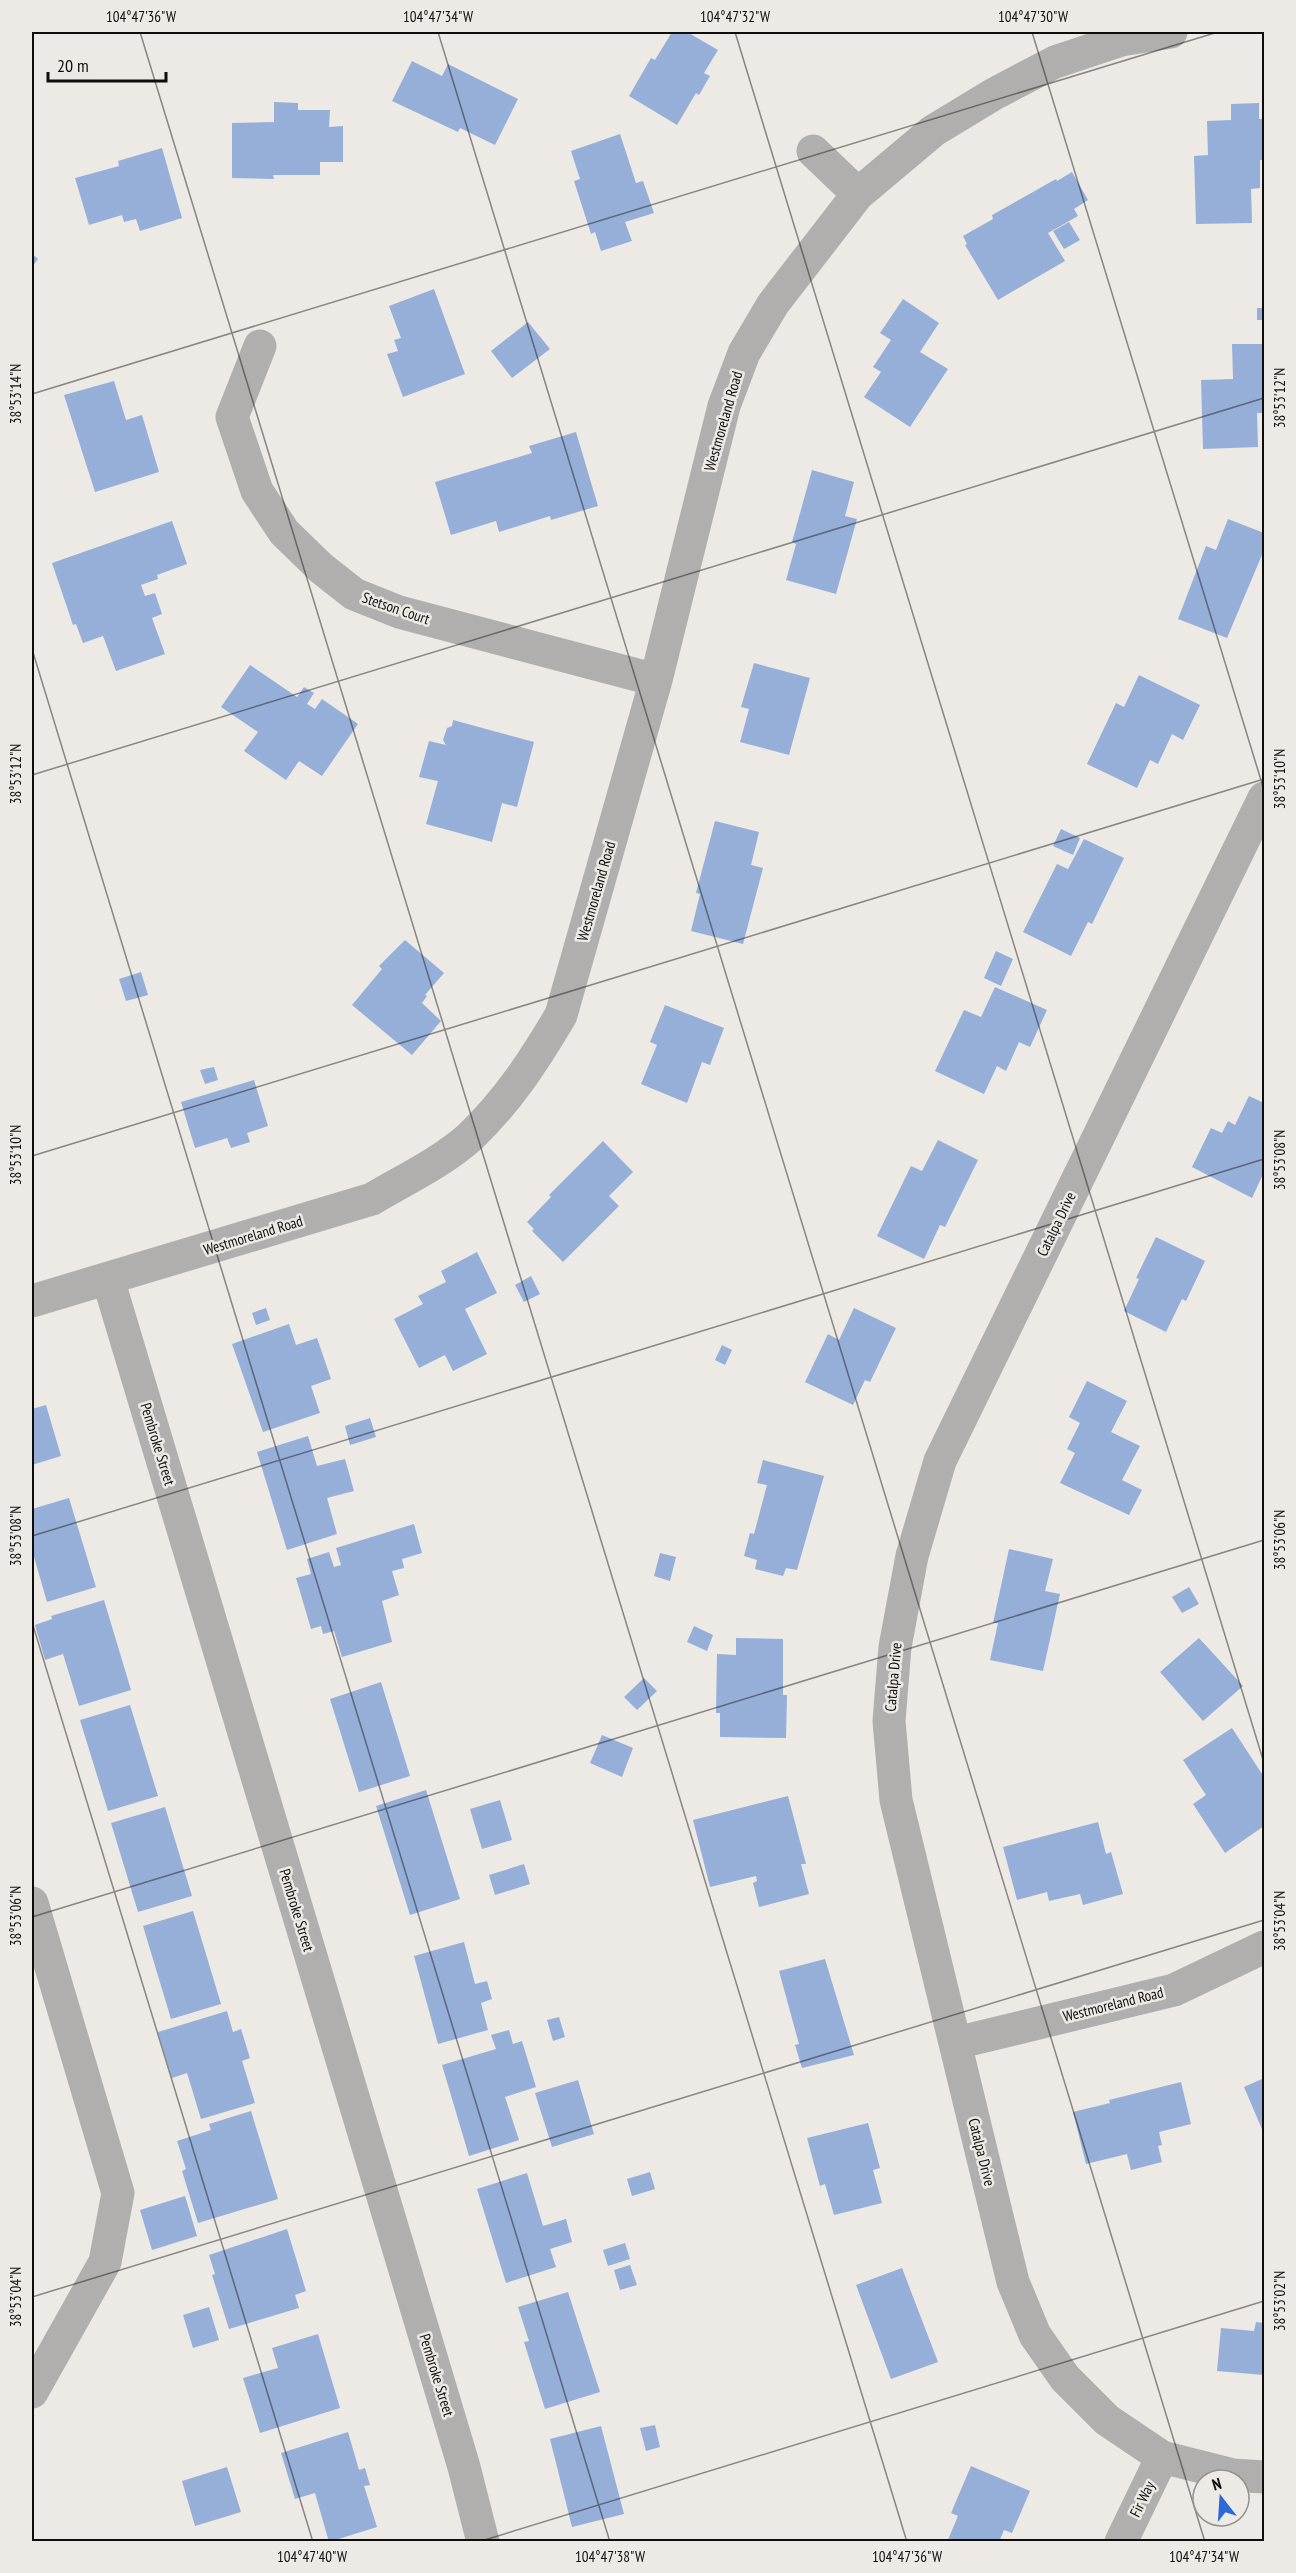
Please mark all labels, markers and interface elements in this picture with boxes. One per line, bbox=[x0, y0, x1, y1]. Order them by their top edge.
text: 104°47'36"W bbox=[106, 7, 176, 26]
text: 104°47'34"W bbox=[403, 7, 473, 26]
text: 104°47'32"W bbox=[700, 7, 770, 26]
text: 104°47'30"W bbox=[998, 7, 1068, 26]
scale bar bbox=[48, 45, 166, 83]
text: 20 m bbox=[57, 54, 89, 77]
text: 38°53'14"N bbox=[6, 364, 25, 424]
text: 38°53'12"N bbox=[1270, 368, 1289, 428]
street label: Westmoreland Road bbox=[700, 369, 746, 473]
street label: Stetson Court bbox=[360, 588, 432, 628]
text: 38°53'12"N bbox=[6, 744, 25, 804]
text: 38°53'10"N bbox=[1270, 749, 1289, 809]
street label: Westmoreland Road bbox=[573, 839, 619, 943]
text: 38°53'10"N bbox=[6, 1125, 25, 1185]
text: 38°53'08"N bbox=[1270, 1130, 1289, 1190]
street label: Catalpa Drive bbox=[1032, 1189, 1080, 1259]
street label: Westmoreland Road bbox=[201, 1211, 305, 1259]
street label: Pembroke Street bbox=[136, 1400, 180, 1488]
text: 38°53'08"N bbox=[6, 1506, 25, 1566]
text: 38°53'06"N bbox=[1270, 1510, 1289, 1570]
street label: Catalpa Drive bbox=[881, 1642, 905, 1712]
street label: Pembroke Street bbox=[275, 1866, 319, 1954]
text: 38°53'06"N bbox=[6, 1886, 25, 1946]
text: 38°53'04"N bbox=[1270, 1891, 1289, 1951]
street label: Westmoreland Road bbox=[1061, 1982, 1165, 2026]
street label: Catalpa Drive bbox=[964, 2116, 1000, 2188]
text: 38°53'04"N bbox=[6, 2267, 25, 2327]
text: 38°53'02"N bbox=[1270, 2271, 1289, 2331]
street label: Pembroke Street bbox=[415, 2331, 459, 2419]
north arrow bbox=[1191, 2468, 1251, 2528]
text: N bbox=[1210, 2473, 1224, 2494]
street label: Fir Way bbox=[1125, 2478, 1159, 2520]
text: 104°47'40"W bbox=[277, 2547, 347, 2566]
text: 104°47'38"W bbox=[575, 2547, 645, 2566]
text: 104°47'36"W bbox=[872, 2547, 942, 2566]
text: 104°47'34"W bbox=[1169, 2547, 1239, 2566]

